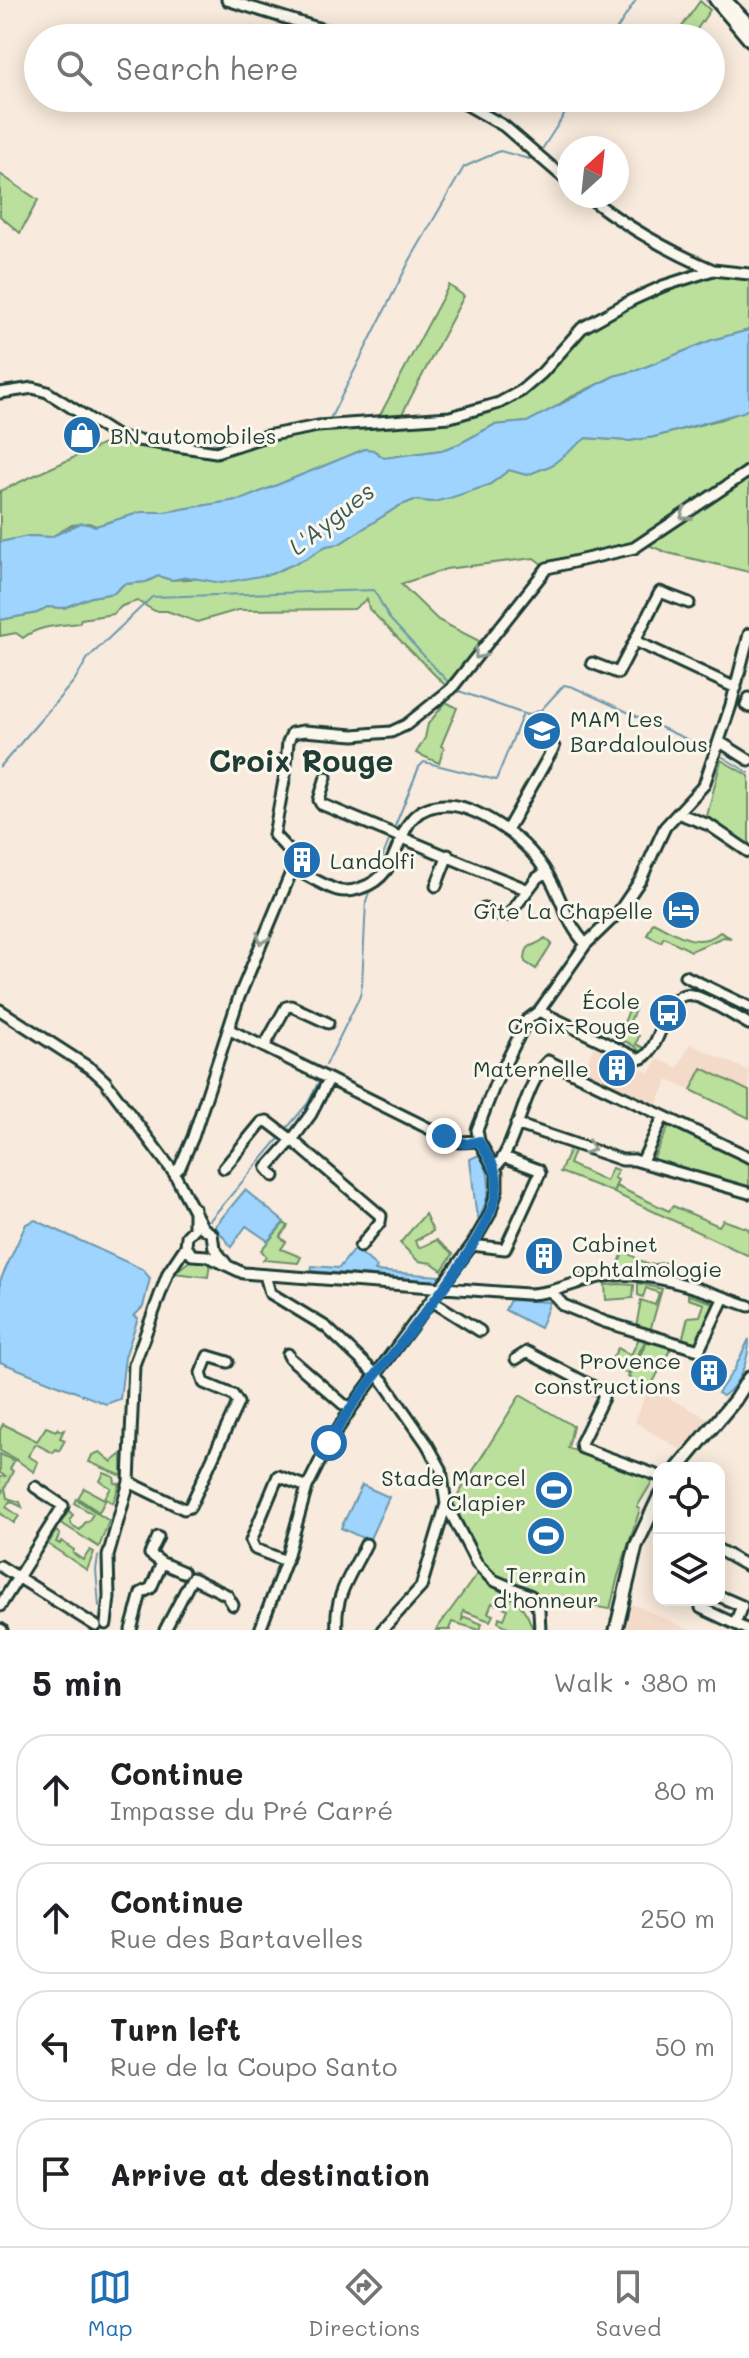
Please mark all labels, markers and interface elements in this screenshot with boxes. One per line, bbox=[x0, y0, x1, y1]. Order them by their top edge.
search box bbox=[24, 24, 725, 112]
icon: search bbox=[52, 46, 96, 90]
text: Search here bbox=[116, 48, 299, 88]
north arrow bbox=[557, 136, 629, 208]
shop icon: BN automobiles bbox=[61, 414, 103, 456]
place label: BN automobiles bbox=[110, 421, 277, 450]
water label: L'Aygues bbox=[282, 475, 380, 561]
one-way arrow bbox=[679, 505, 693, 520]
one-way arrow bbox=[474, 645, 488, 660]
place label: MAM Les Bardaloulous bbox=[570, 704, 708, 758]
school or university icon: MAM Les Bardaloulous bbox=[521, 710, 563, 752]
district label: Croix Rouge bbox=[209, 740, 393, 780]
building icon: Landolfi bbox=[281, 839, 323, 881]
place label: Landolfi bbox=[330, 846, 415, 875]
hotel icon: Gîte La Chapelle bbox=[660, 889, 702, 931]
place label: Gîte La Chapelle bbox=[473, 896, 653, 925]
one-way arrow bbox=[255, 932, 272, 946]
place label: École Croix-Rouge bbox=[507, 986, 640, 1040]
bus stop icon: École Croix-Rouge bbox=[647, 992, 689, 1034]
building icon: Maternelle bbox=[596, 1047, 638, 1089]
place label: Maternelle bbox=[473, 1054, 589, 1083]
route end bbox=[426, 1118, 462, 1154]
one-way arrow bbox=[582, 1138, 596, 1155]
place label: Cabinet ophtalmologie bbox=[572, 1229, 722, 1283]
building icon: Cabinet ophtalmologie bbox=[523, 1235, 565, 1277]
place label: Provence constructions bbox=[534, 1346, 681, 1400]
building icon: Provence constructions bbox=[688, 1352, 730, 1394]
route start bbox=[311, 1425, 347, 1461]
map controls bbox=[653, 1462, 725, 1606]
button: locate bbox=[653, 1462, 725, 1534]
place label: Stade Marcel Clapier bbox=[381, 1463, 526, 1517]
sports icon: Stade Marcel Clapier bbox=[533, 1469, 575, 1511]
sports icon: Terrain d'honneur bbox=[525, 1515, 567, 1557]
button: layers bbox=[653, 1534, 725, 1606]
place label: Terrain d'honneur bbox=[493, 1560, 599, 1614]
text: 5 min bbox=[32, 1660, 122, 1705]
text: Walk · 380 m bbox=[554, 1665, 717, 1699]
text: Continue bbox=[110, 1753, 243, 1793]
icon: ahead bbox=[34, 1768, 78, 1812]
text: 80 m bbox=[654, 1773, 715, 1807]
text: Impasse du Pré Carré bbox=[110, 1793, 393, 1827]
text: Continue bbox=[110, 1881, 243, 1921]
icon: ahead bbox=[34, 1896, 78, 1940]
text: 250 m bbox=[640, 1901, 715, 1935]
text: Rue des Bartavelles bbox=[110, 1921, 364, 1955]
text: Turn left bbox=[110, 2009, 241, 2049]
icon: left bbox=[34, 2024, 78, 2068]
text: 50 m bbox=[655, 2029, 715, 2063]
text: Rue de la Coupo Santo bbox=[110, 2049, 397, 2083]
icon: arrive bbox=[34, 2152, 78, 2196]
text: Arrive at destination bbox=[110, 2154, 430, 2194]
tab: Map bbox=[88, 2265, 133, 2342]
tab: Directions bbox=[308, 2265, 420, 2342]
tab: Saved bbox=[596, 2265, 661, 2342]

